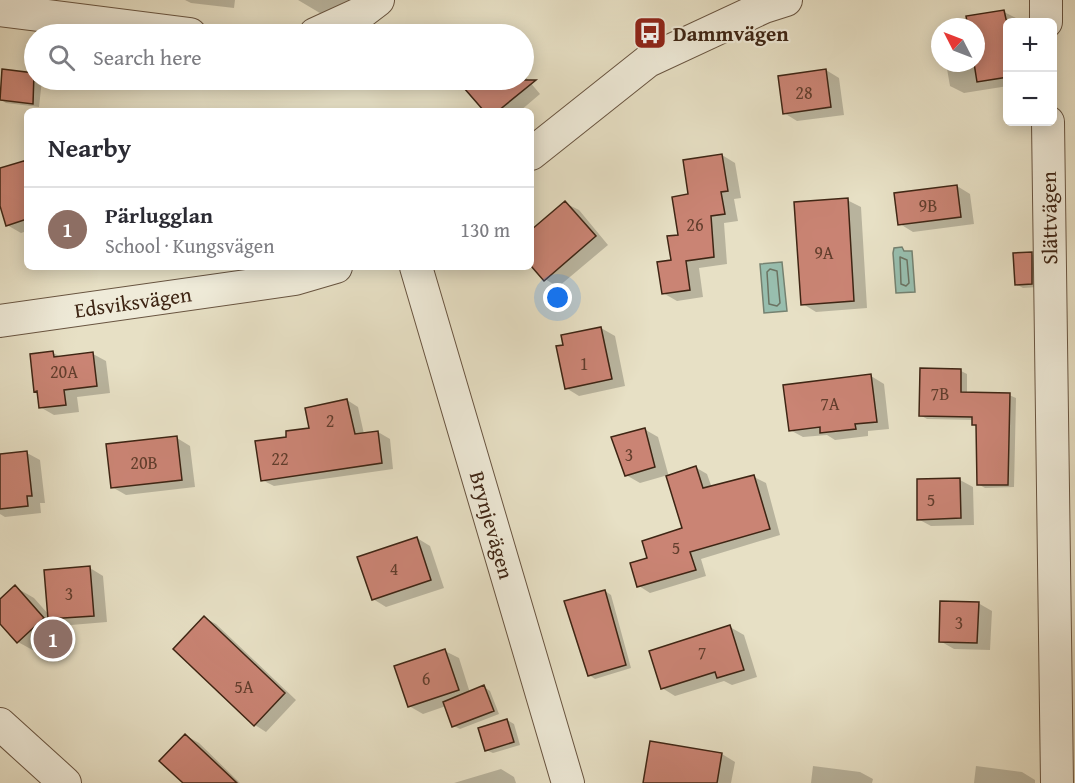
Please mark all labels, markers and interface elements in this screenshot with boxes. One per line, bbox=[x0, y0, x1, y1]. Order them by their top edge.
bus stop icon: Dammvägen bbox=[632, 15, 668, 51]
place label: Dammvägen bbox=[673, 18, 789, 49]
north arrow bbox=[931, 18, 985, 72]
map controls bbox=[1003, 18, 1057, 126]
button: + bbox=[1003, 18, 1057, 72]
search box bbox=[24, 24, 534, 90]
icon: search bbox=[45, 41, 78, 74]
text: Search here bbox=[93, 41, 202, 73]
button: − bbox=[1003, 72, 1057, 126]
house number: 28 bbox=[795, 79, 813, 106]
text: Nearby bbox=[48, 128, 131, 167]
street label: Slättvägen bbox=[1033, 171, 1065, 265]
house number: 9B bbox=[919, 192, 937, 219]
text: Pärlugglan bbox=[105, 199, 213, 231]
house number: 26 bbox=[686, 211, 704, 238]
text: 1 bbox=[62, 215, 73, 244]
text: 130 m bbox=[460, 215, 510, 244]
text: School · Kungsvägen bbox=[105, 231, 274, 260]
house number: 9A bbox=[814, 239, 834, 266]
street label: Edsviksvägen bbox=[72, 278, 194, 326]
your location bbox=[543, 283, 572, 312]
house number: 1 bbox=[580, 350, 588, 377]
house number: 20A bbox=[50, 358, 78, 385]
house number: 7B bbox=[931, 380, 949, 407]
house number: 7A bbox=[820, 390, 840, 417]
house number: 2 bbox=[326, 407, 334, 434]
house number: 3 bbox=[625, 441, 633, 468]
house number: 22 bbox=[271, 445, 289, 472]
house number: 20B bbox=[130, 449, 158, 476]
street label: Brynjevägen bbox=[462, 467, 522, 583]
house number: 5 bbox=[927, 486, 935, 513]
house number: 5 bbox=[672, 534, 680, 561]
house number: 4 bbox=[390, 555, 398, 582]
house number: 3 bbox=[65, 580, 73, 607]
house number: 3 bbox=[955, 609, 963, 636]
pin: 1 bbox=[34, 616, 72, 662]
house number: 7 bbox=[698, 639, 706, 666]
house number: 6 bbox=[422, 665, 430, 692]
house number: 5A bbox=[234, 673, 254, 700]

